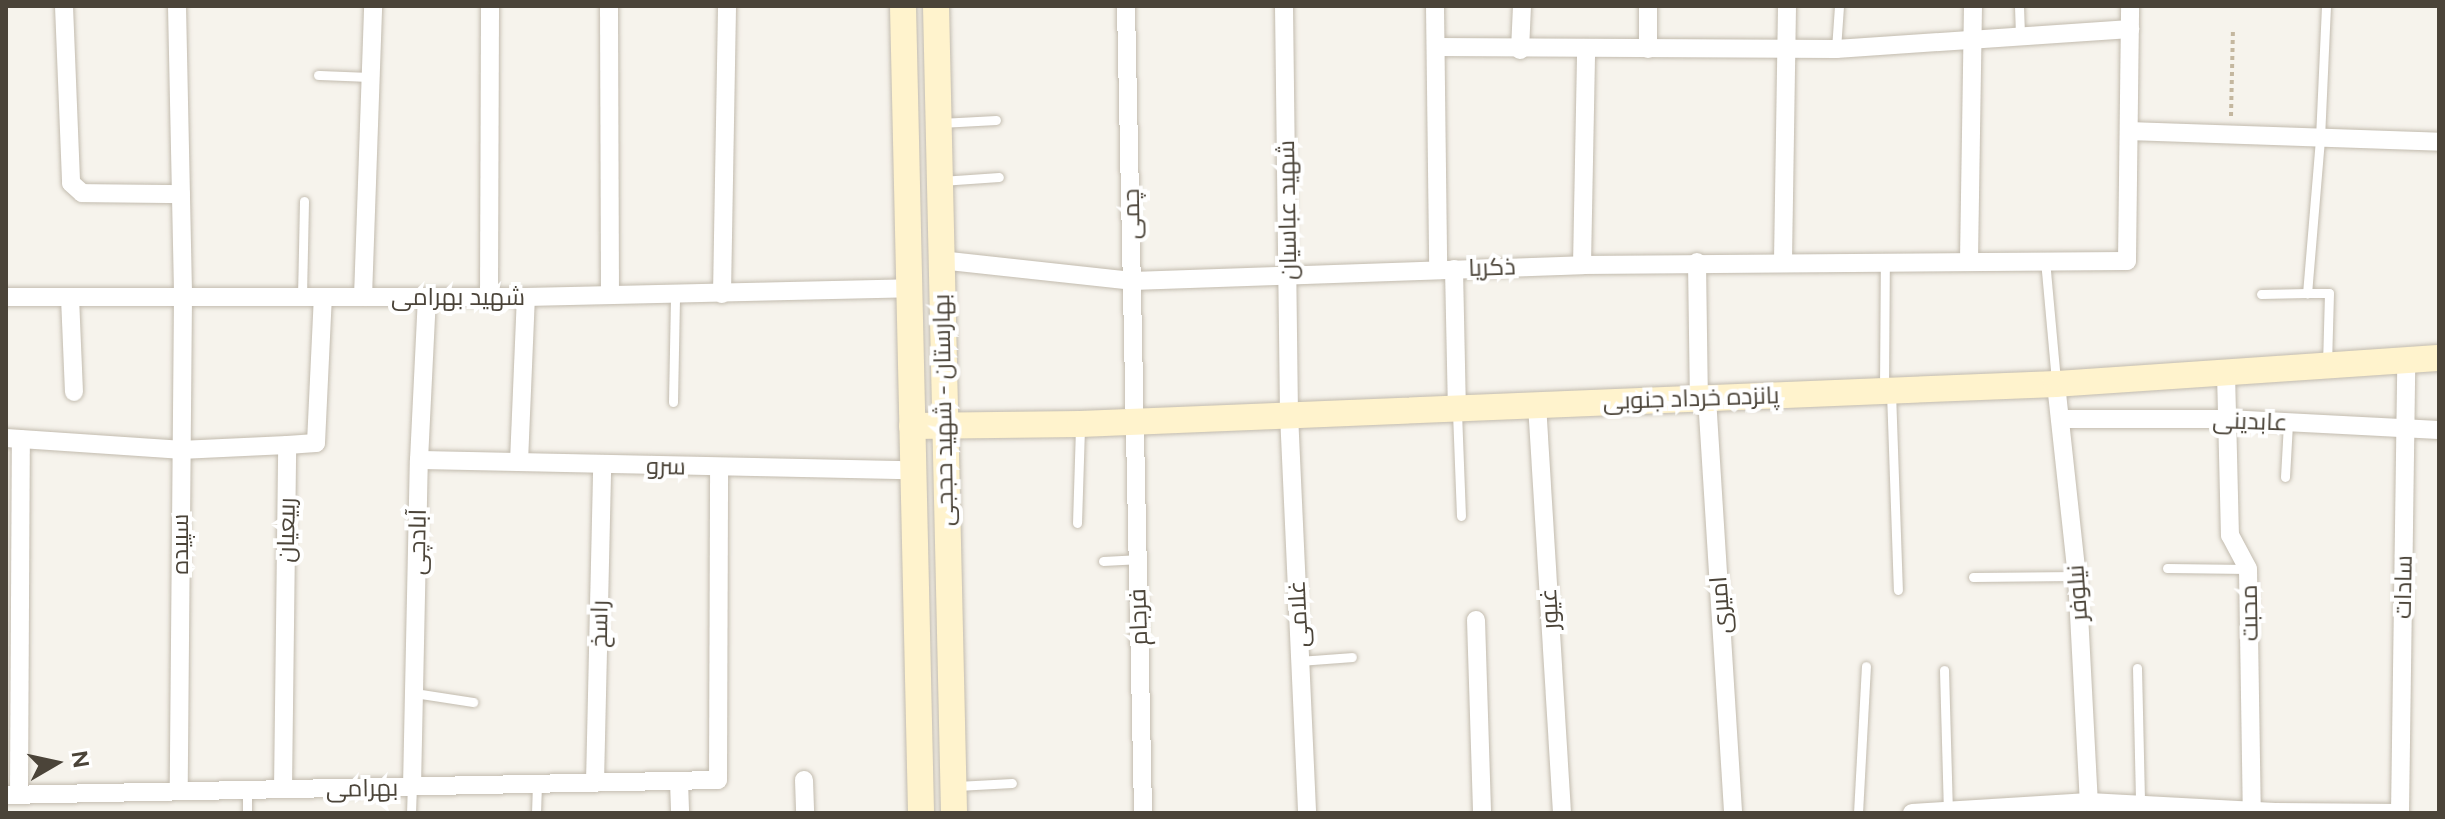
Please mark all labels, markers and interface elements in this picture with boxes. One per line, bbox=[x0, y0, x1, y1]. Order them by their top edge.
street label: شهید عباسیان bbox=[1271, 140, 1303, 280]
street label: چمی bbox=[1116, 188, 1146, 240]
street label: ذکریا bbox=[1468, 252, 1516, 282]
street label: شهید بهرامی bbox=[391, 283, 525, 311]
street label: بهارستان - شهید حججی bbox=[927, 294, 959, 526]
street label: پانزده خرداد جنوبی bbox=[1602, 381, 1780, 415]
street label: عابدینی bbox=[2212, 405, 2288, 437]
street label: سرو bbox=[646, 451, 686, 481]
street label: ربیعیان bbox=[271, 497, 301, 563]
street label: آبادچی bbox=[402, 509, 432, 575]
street label: سپیده bbox=[166, 514, 194, 574]
street label: سادات bbox=[2388, 555, 2418, 619]
street label: نیلوفر bbox=[2061, 564, 2093, 622]
street label: امیری bbox=[1704, 575, 1736, 635]
street label: غلامی bbox=[1282, 580, 1314, 648]
street label: محبت bbox=[2234, 584, 2264, 642]
street label: فرجام bbox=[1123, 588, 1153, 646]
street label: غیور bbox=[1534, 588, 1564, 630]
street label: راسخ bbox=[584, 600, 614, 648]
north arrow bbox=[16, 723, 96, 803]
text: N bbox=[66, 749, 95, 770]
street label: بهرامی bbox=[325, 773, 399, 803]

